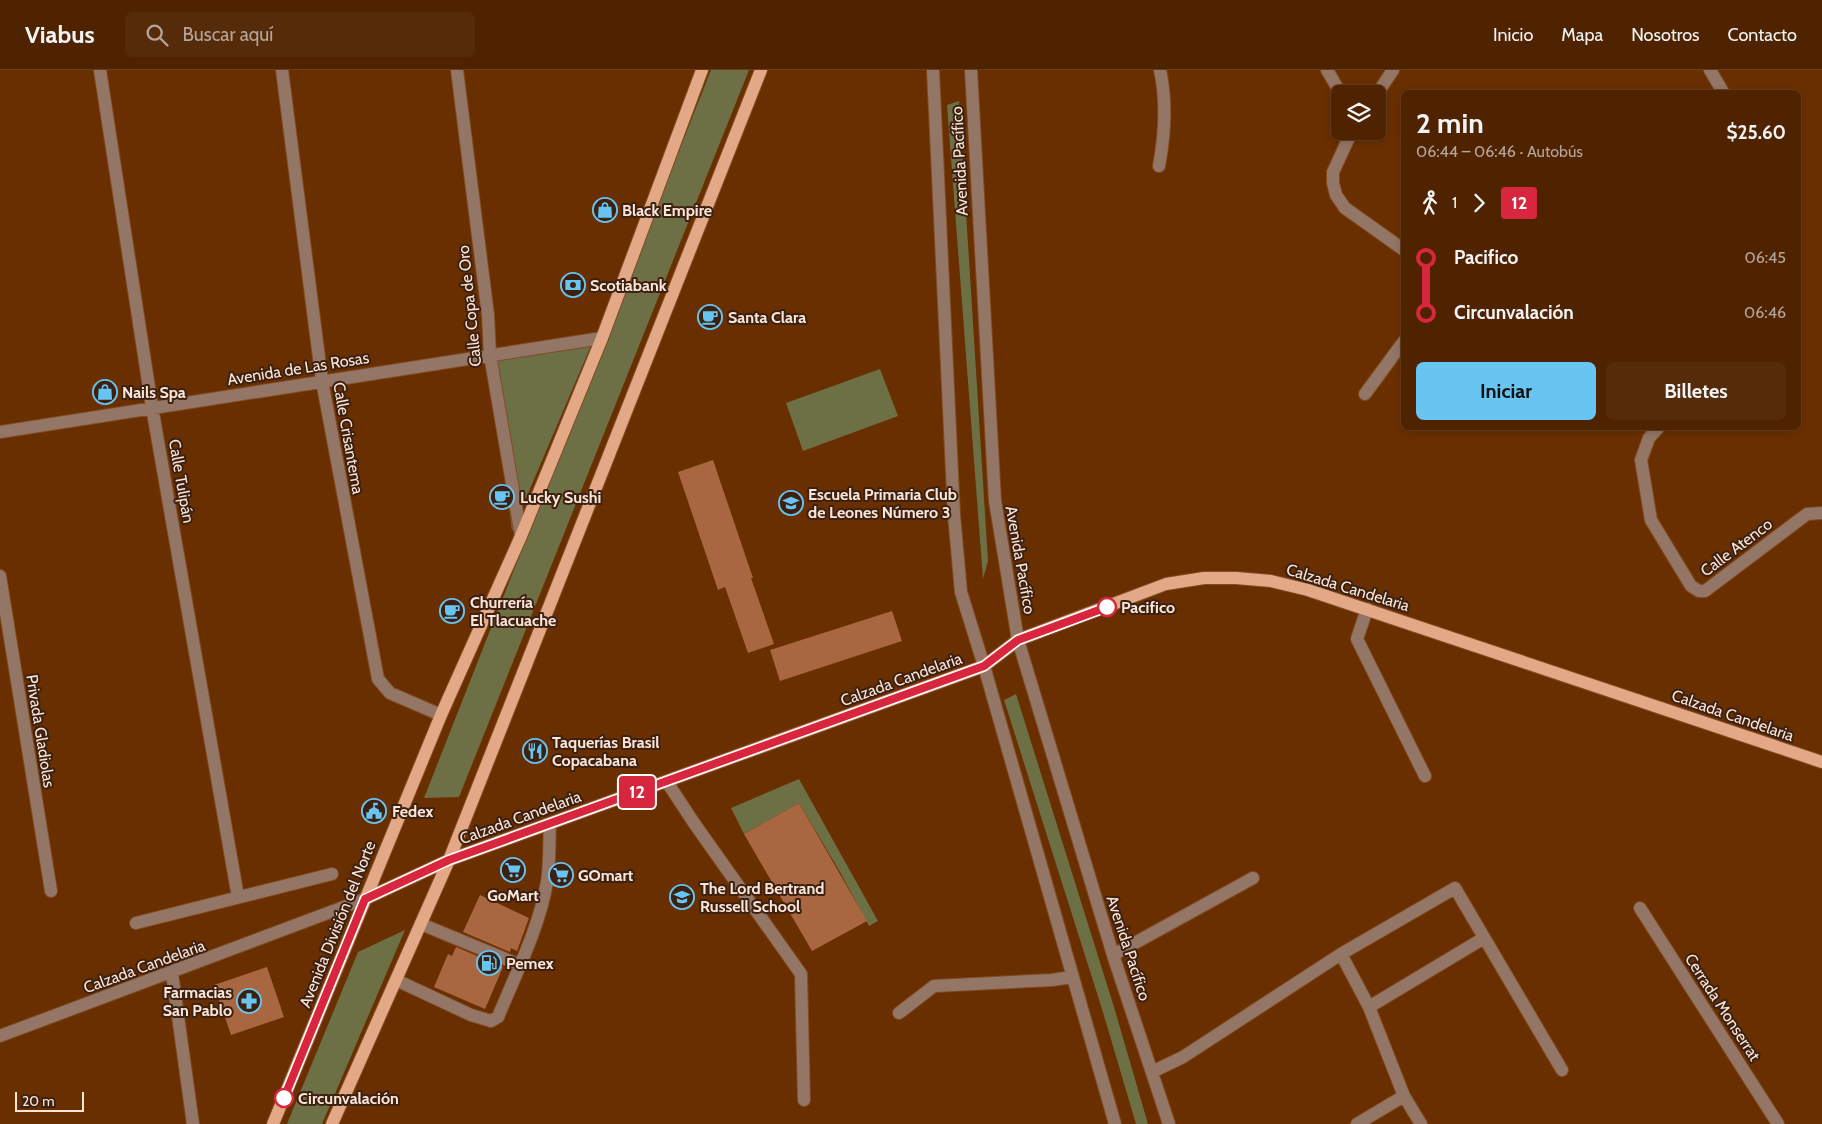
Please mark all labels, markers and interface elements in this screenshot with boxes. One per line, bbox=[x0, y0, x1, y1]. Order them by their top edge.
search box bbox=[125, 12, 475, 57]
text: Viabus bbox=[25, 20, 95, 49]
icon: search bbox=[143, 21, 171, 49]
text: Buscar aquí bbox=[183, 23, 273, 46]
text: Inicio bbox=[1493, 24, 1533, 46]
text: Mapa bbox=[1561, 24, 1603, 46]
text: Nosotros bbox=[1631, 24, 1700, 46]
text: Contacto bbox=[1728, 24, 1797, 46]
map controls bbox=[1331, 85, 1386, 140]
button: layers bbox=[1331, 85, 1386, 140]
street label: Avenida Pacífico bbox=[947, 106, 972, 216]
text: 2 min bbox=[1416, 106, 1484, 140]
text: $25.60 bbox=[1726, 121, 1786, 144]
text: 06:44 – 06:46 · Autobús bbox=[1416, 142, 1583, 161]
icon: walk bbox=[1416, 189, 1444, 217]
icon: forward bbox=[1465, 189, 1493, 217]
text: 12 bbox=[1511, 192, 1527, 214]
text: 1 bbox=[1452, 193, 1457, 212]
shop icon: Black Empire bbox=[592, 197, 618, 223]
place label: Black Empire bbox=[622, 201, 712, 220]
street label: Calle Copa de Oro bbox=[454, 244, 485, 368]
text: Pacifico bbox=[1454, 246, 1518, 269]
text: 06:45 bbox=[1745, 248, 1786, 267]
bank icon: Scotiabank bbox=[560, 272, 586, 298]
place label: Scotiabank bbox=[590, 276, 667, 295]
text: Circunvalación bbox=[1454, 301, 1574, 324]
text: 06:46 bbox=[1744, 303, 1786, 322]
cafe icon: Santa Clara bbox=[697, 304, 723, 330]
place label: Santa Clara bbox=[728, 308, 806, 327]
street label: Avenida de Las Rosas bbox=[226, 348, 371, 389]
button: Iniciar bbox=[1416, 362, 1596, 420]
button: Billetes bbox=[1606, 362, 1786, 420]
shop icon: Nails Spa bbox=[92, 379, 118, 405]
street label: Calle Crisantema bbox=[329, 381, 368, 496]
place label: Nails Spa bbox=[122, 383, 186, 402]
street label: Calle Tulipán bbox=[165, 438, 198, 525]
cafe icon: Lucky Sushi bbox=[489, 484, 515, 510]
place label: Escuela Primaria Club de Leones Número 3 bbox=[808, 485, 957, 522]
place label: Lucky Sushi bbox=[520, 488, 601, 507]
school or university icon: Escuela Primaria Club de Leones Número 3 bbox=[778, 490, 804, 516]
street label: Avenida Pacífico bbox=[1002, 504, 1039, 616]
street label: Calle Atenco bbox=[1697, 514, 1776, 580]
street label: Calzada Candelaria bbox=[1284, 560, 1412, 615]
place label: Churrería El Tlacuache bbox=[470, 593, 556, 630]
marker: Pacifico bbox=[1097, 597, 1117, 617]
cafe icon: Churrería El Tlacuache bbox=[439, 598, 465, 624]
place label: Pacifico bbox=[1121, 598, 1175, 617]
street label: Calzada Candelaria bbox=[838, 649, 965, 710]
street label: Privada Gladiolas bbox=[22, 673, 59, 789]
street label: Calzada Candelaria bbox=[1669, 686, 1797, 745]
place label: Taquerías Brasil Copacabana bbox=[552, 733, 660, 770]
restaurant icon: Taquerías Brasil Copacabana bbox=[522, 738, 548, 764]
line badge: 12 bbox=[614, 776, 660, 808]
text: 12 bbox=[629, 781, 645, 803]
street label: Calzada Candelaria bbox=[457, 787, 584, 848]
public building icon: Fedex bbox=[361, 798, 387, 824]
place label: Fedex bbox=[392, 802, 433, 821]
street label: Avenida División del Norte bbox=[295, 838, 380, 1010]
supermarket icon: GoMart bbox=[500, 857, 526, 883]
supermarket icon: GOmart bbox=[548, 862, 574, 888]
place label: GOmart bbox=[578, 866, 634, 885]
place label: The Lord Bertrand Russell School bbox=[700, 879, 825, 916]
school or university icon: The Lord Bertrand Russell School bbox=[669, 884, 695, 910]
place label: GoMart bbox=[487, 886, 539, 905]
street label: Avenida Pacífico bbox=[1103, 893, 1155, 1003]
street label: Calzada Candelaria bbox=[81, 936, 208, 997]
fuel station icon: Pemex bbox=[476, 950, 502, 976]
street label: Cerrada Monserrat bbox=[1681, 950, 1765, 1065]
place label: Pemex bbox=[506, 954, 554, 973]
place label: Farmacias San Pablo bbox=[163, 983, 232, 1020]
pharmacy icon: Farmacias San Pablo bbox=[236, 988, 262, 1014]
marker: Circunvalación bbox=[274, 1088, 294, 1108]
scale bar bbox=[15, 1089, 84, 1112]
place label: Circunvalación bbox=[298, 1089, 399, 1108]
text: 20 m bbox=[22, 1092, 55, 1110]

